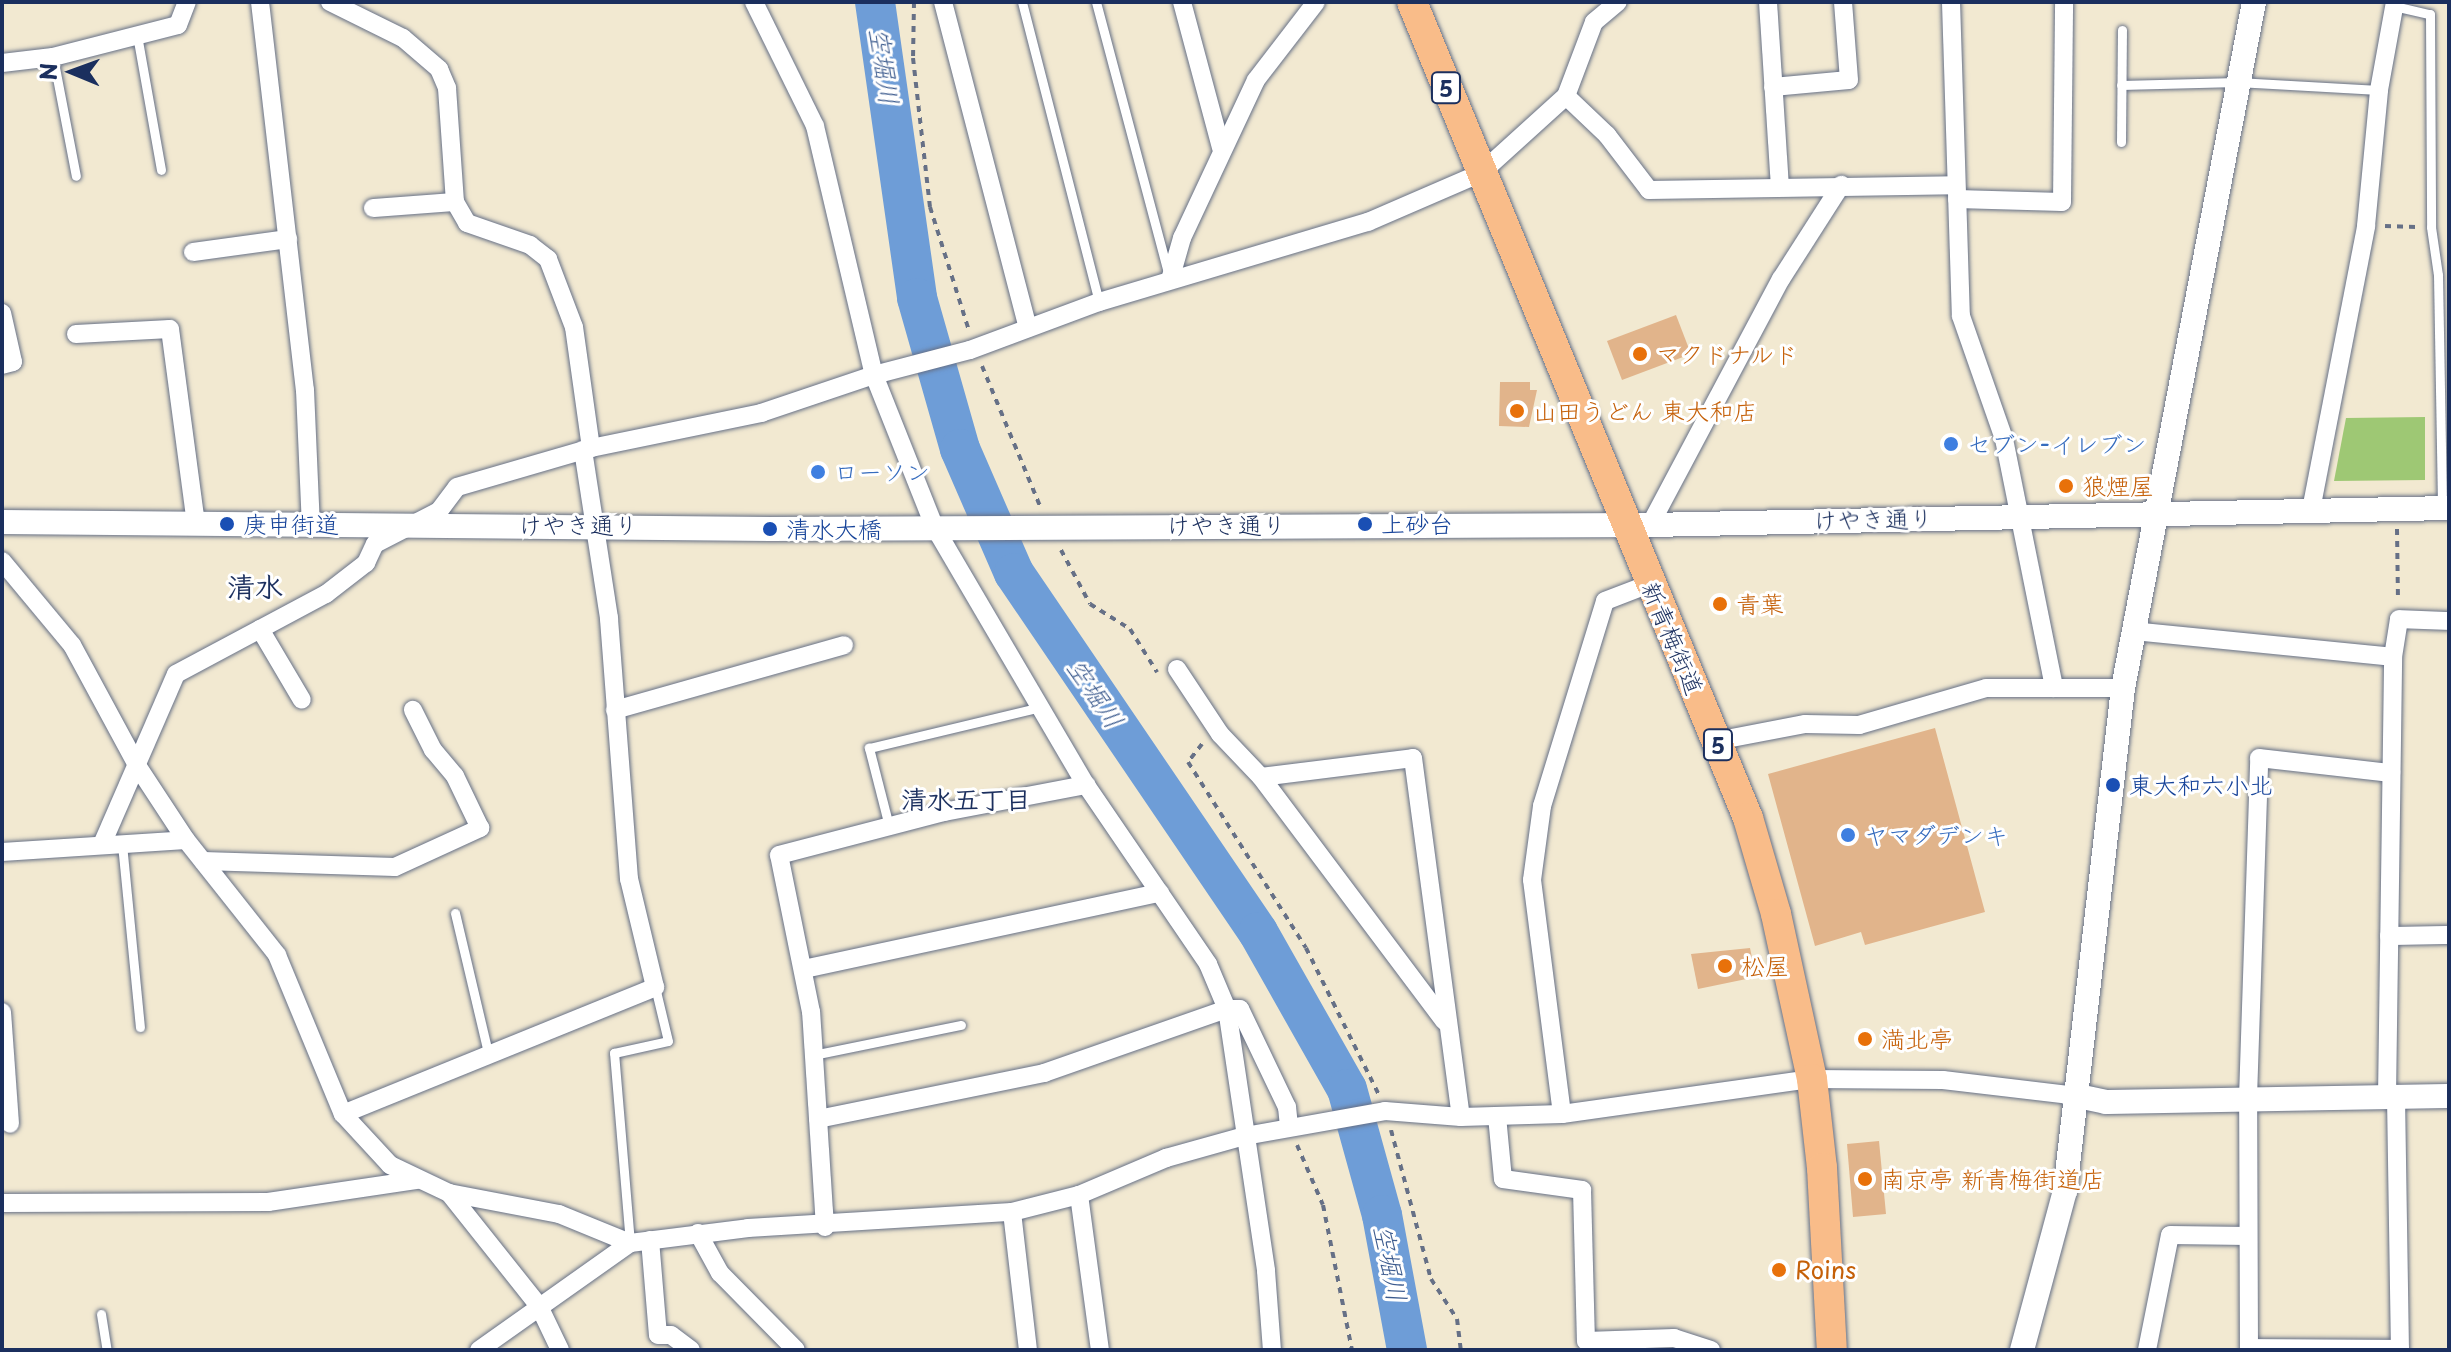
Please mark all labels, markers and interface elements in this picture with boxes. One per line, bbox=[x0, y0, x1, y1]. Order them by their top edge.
water label: 空堀川 bbox=[864, 25, 906, 107]
north arrow bbox=[32, 32, 112, 112]
text: N bbox=[31, 63, 64, 81]
road number: 5 bbox=[1430, 70, 1462, 106]
place label: マクドナルド bbox=[1656, 340, 1800, 368]
marker: マクドナルド bbox=[1631, 345, 1649, 363]
place label: 山田うどん 東大和店 bbox=[1533, 397, 1757, 425]
marker: 山田うどん 東大和店 bbox=[1508, 402, 1526, 420]
place label: セブン-イレブン bbox=[1967, 430, 2147, 458]
marker: セブン-イレブン bbox=[1942, 435, 1960, 453]
place label: ローソン bbox=[834, 458, 930, 486]
marker: ローソン bbox=[809, 463, 827, 481]
place label: 狼煙屋 bbox=[2082, 472, 2154, 500]
marker: 狼煙屋 bbox=[2057, 477, 2075, 495]
street label: けやき通り bbox=[1813, 504, 1933, 534]
place label: 庚申街道 bbox=[243, 510, 339, 538]
place label: 上砂台 bbox=[1381, 510, 1453, 538]
street label: けやき通り bbox=[518, 511, 638, 539]
street label: けやき通り bbox=[1166, 511, 1286, 539]
marker: 庚申街道 bbox=[218, 515, 236, 533]
place label: 清水大橋 bbox=[786, 515, 882, 543]
marker: 上砂台 bbox=[1356, 515, 1374, 533]
marker: 清水大橋 bbox=[761, 520, 779, 538]
district label: 清水 bbox=[227, 569, 283, 603]
street label: 新青梅街道 bbox=[1636, 577, 1710, 699]
place label: 青葉 bbox=[1736, 590, 1784, 618]
marker: 青葉 bbox=[1711, 595, 1729, 613]
water label: 空堀川 bbox=[1061, 652, 1131, 734]
road number: 5 bbox=[1702, 727, 1734, 763]
place label: 東大和六小北 bbox=[2129, 771, 2273, 799]
marker: 東大和六小北 bbox=[2104, 776, 2122, 794]
district label: 清水五丁目 bbox=[901, 783, 1031, 815]
place label: ヤマダデンキ bbox=[1864, 821, 2008, 849]
marker: ヤマダデンキ bbox=[1839, 826, 1857, 844]
place label: 松屋 bbox=[1741, 952, 1789, 980]
marker: 松屋 bbox=[1716, 957, 1734, 975]
place label: 満北亭 bbox=[1881, 1025, 1953, 1053]
marker: 満北亭 bbox=[1856, 1030, 1874, 1048]
place label: 南京亭 新青梅街道店 bbox=[1881, 1165, 2105, 1193]
marker: 南京亭 新青梅街道店 bbox=[1856, 1170, 1874, 1188]
water label: 空堀川 bbox=[1368, 1222, 1414, 1304]
place label: Roins bbox=[1795, 1256, 1856, 1284]
marker: Roins bbox=[1770, 1261, 1788, 1279]

